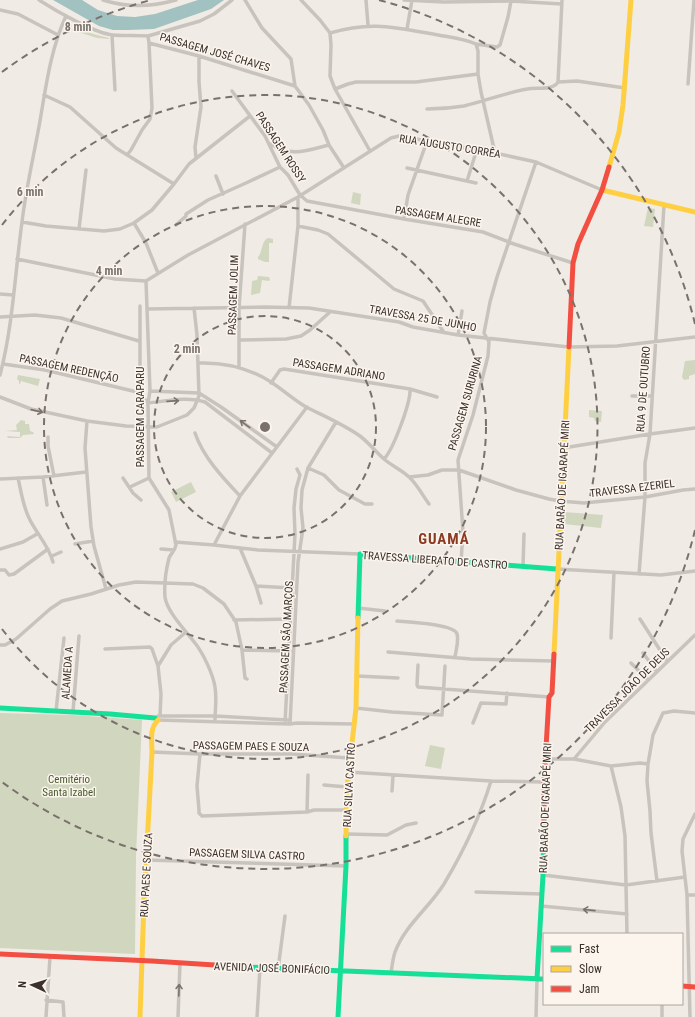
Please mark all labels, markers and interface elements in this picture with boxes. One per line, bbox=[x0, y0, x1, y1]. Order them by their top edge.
text: 8 min bbox=[65, 20, 91, 34]
street label: PASSAGEM JOSÉ CHAVES bbox=[158, 30, 272, 75]
street label: PASSAGEM ROSSY bbox=[253, 109, 308, 185]
street label: RUA AUGUSTO CORRÊA bbox=[398, 132, 502, 161]
text: 6 min bbox=[17, 185, 43, 199]
street label: PASSAGEM ALEGRE bbox=[394, 203, 482, 230]
street label: PASSAGEM JOLIM bbox=[226, 255, 241, 335]
text: 4 min bbox=[96, 264, 122, 278]
street label: TRAVESSA 25 DE JUNHO bbox=[368, 303, 478, 334]
text: 2 min bbox=[174, 342, 200, 356]
street label: RUA 9 DE OUTUBRO bbox=[634, 346, 653, 432]
street label: PASSAGEM REDENÇÃO bbox=[18, 352, 120, 385]
street label: PASSAGEM SURURINA bbox=[446, 354, 485, 452]
street label: PASSAGEM ADRIANO bbox=[292, 356, 386, 383]
street label: PASSAGEM CARAPARU bbox=[134, 367, 147, 467]
one-way arrow bbox=[166, 397, 179, 404]
one-way arrow bbox=[30, 407, 43, 415]
one-way arrow bbox=[240, 420, 251, 428]
centre of rings bbox=[258, 420, 272, 434]
street label: RUA BARÃO DE IGARAPÉ MIRI bbox=[553, 420, 572, 550]
street label: TRAVESSA EZERIEL bbox=[589, 477, 675, 500]
district label: GUAMÁ bbox=[418, 530, 470, 548]
street label: TRAVESSA LIBERATO DE CASTRO bbox=[362, 549, 508, 572]
street label: PASSAGEM SÃO MARÇOS bbox=[277, 580, 296, 694]
street label: ALAMEDA A bbox=[59, 645, 76, 700]
street label: TRAVESSA JOÃO DE DEUS bbox=[582, 645, 673, 735]
street label: PASSAGEM PAES E SOUZA bbox=[193, 739, 310, 754]
street label: RUA SILVA CASTRO bbox=[341, 742, 358, 828]
street label: RUA BARÃO DE IGARAPÉ MIRI bbox=[537, 743, 554, 873]
park label: Cemitério Santa Izabel bbox=[42, 773, 96, 799]
street label: RUA PAES E SOUZA bbox=[138, 832, 155, 918]
street label: PASSAGEM SILVA CASTRO bbox=[189, 846, 305, 863]
one-way arrow bbox=[583, 906, 596, 914]
legend bbox=[543, 933, 683, 1005]
text: Fast bbox=[579, 942, 600, 956]
street label: AVENIDA JOSÉ BONIFÁCIO bbox=[214, 960, 330, 977]
text: Slow bbox=[579, 962, 602, 976]
north arrow bbox=[12, 965, 52, 1005]
text: N bbox=[16, 980, 29, 988]
text: Jam bbox=[579, 982, 600, 996]
one-way arrow bbox=[176, 984, 183, 997]

